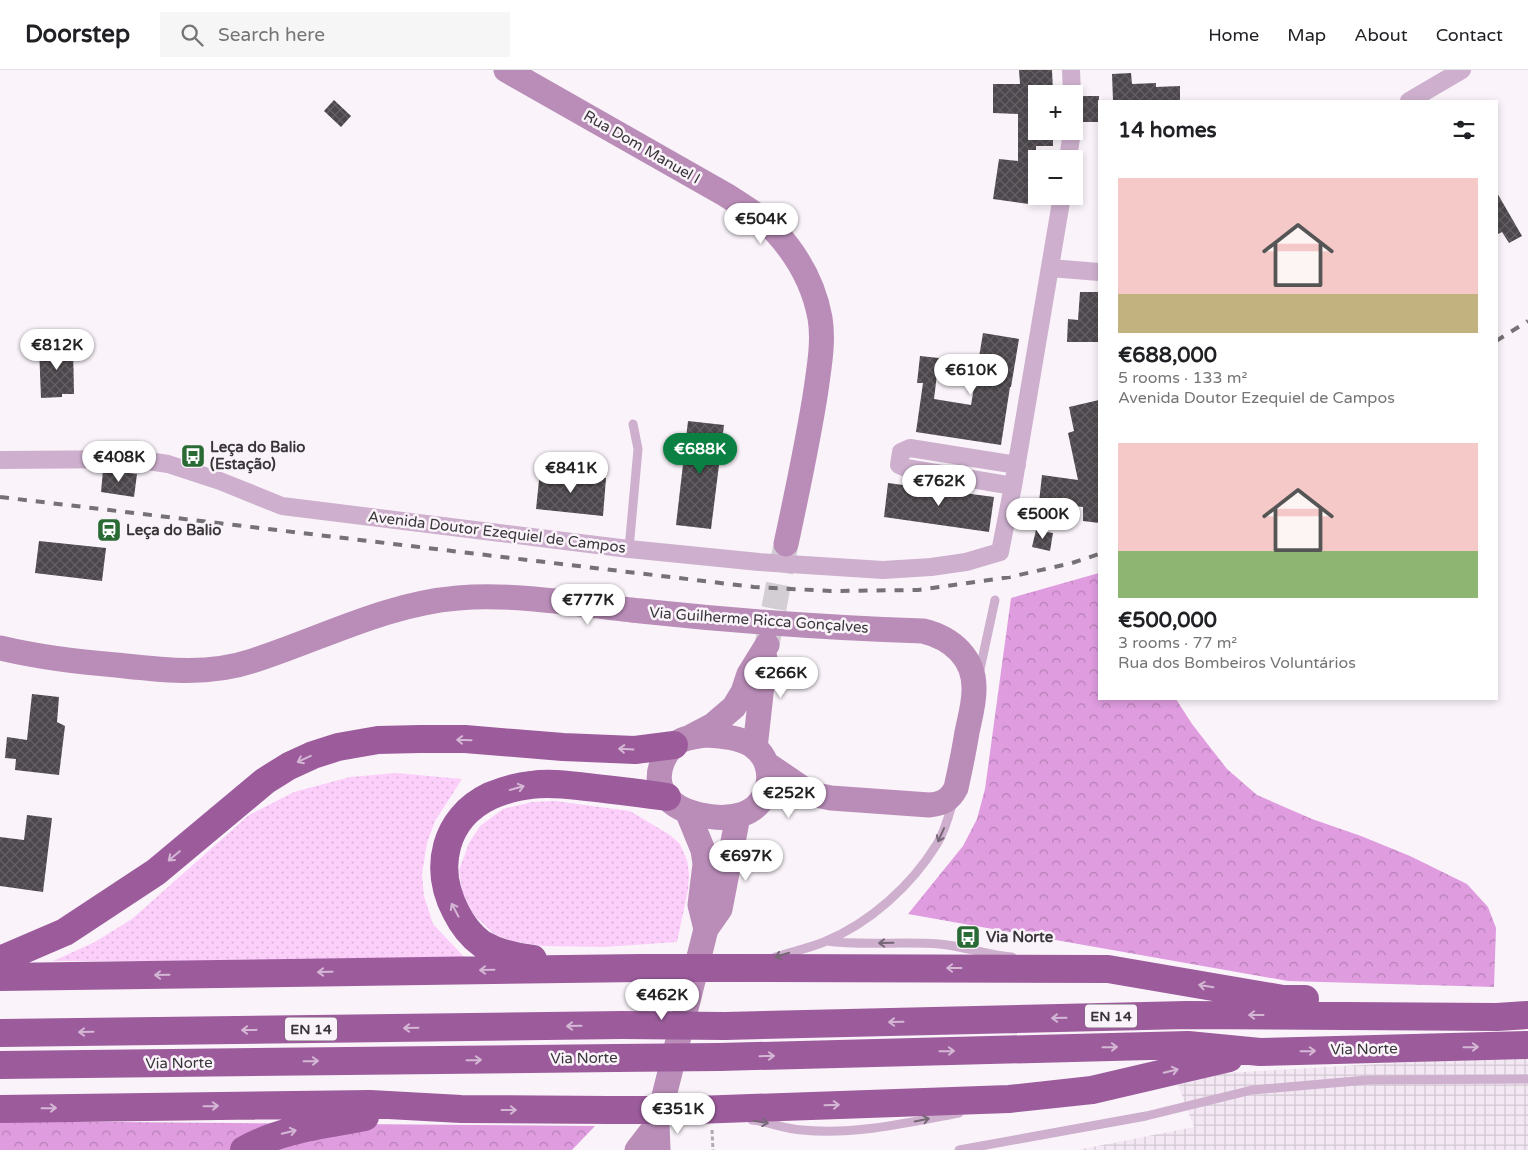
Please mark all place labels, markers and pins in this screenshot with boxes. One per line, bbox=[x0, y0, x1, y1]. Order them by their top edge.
pin: €504K bbox=[726, 202, 796, 245]
pin: €812K bbox=[22, 328, 92, 371]
pin: €610K bbox=[936, 354, 1006, 396]
pin: €688K bbox=[665, 432, 735, 475]
place label: Leça do Balio (Estação) bbox=[210, 438, 305, 474]
pin: €408K bbox=[84, 440, 154, 483]
bus stop icon: Leça do Balio (Estação) bbox=[180, 443, 206, 469]
pin: €841K bbox=[536, 452, 606, 494]
pin: €762K bbox=[904, 464, 974, 507]
pin: €500K bbox=[1008, 498, 1078, 540]
station icon: Leça do Balio bbox=[96, 517, 122, 543]
place label: Leça do Balio bbox=[126, 521, 221, 540]
pin: €777K bbox=[553, 584, 623, 626]
pin: €266K bbox=[746, 656, 816, 699]
pin: €252K bbox=[754, 776, 824, 819]
pin: €697K bbox=[711, 840, 781, 882]
bus stop icon: Via Norte bbox=[955, 924, 981, 950]
place label: Via Norte bbox=[986, 928, 1054, 946]
pin: €462K bbox=[627, 978, 697, 1021]
pin: €351K bbox=[643, 1092, 713, 1135]

